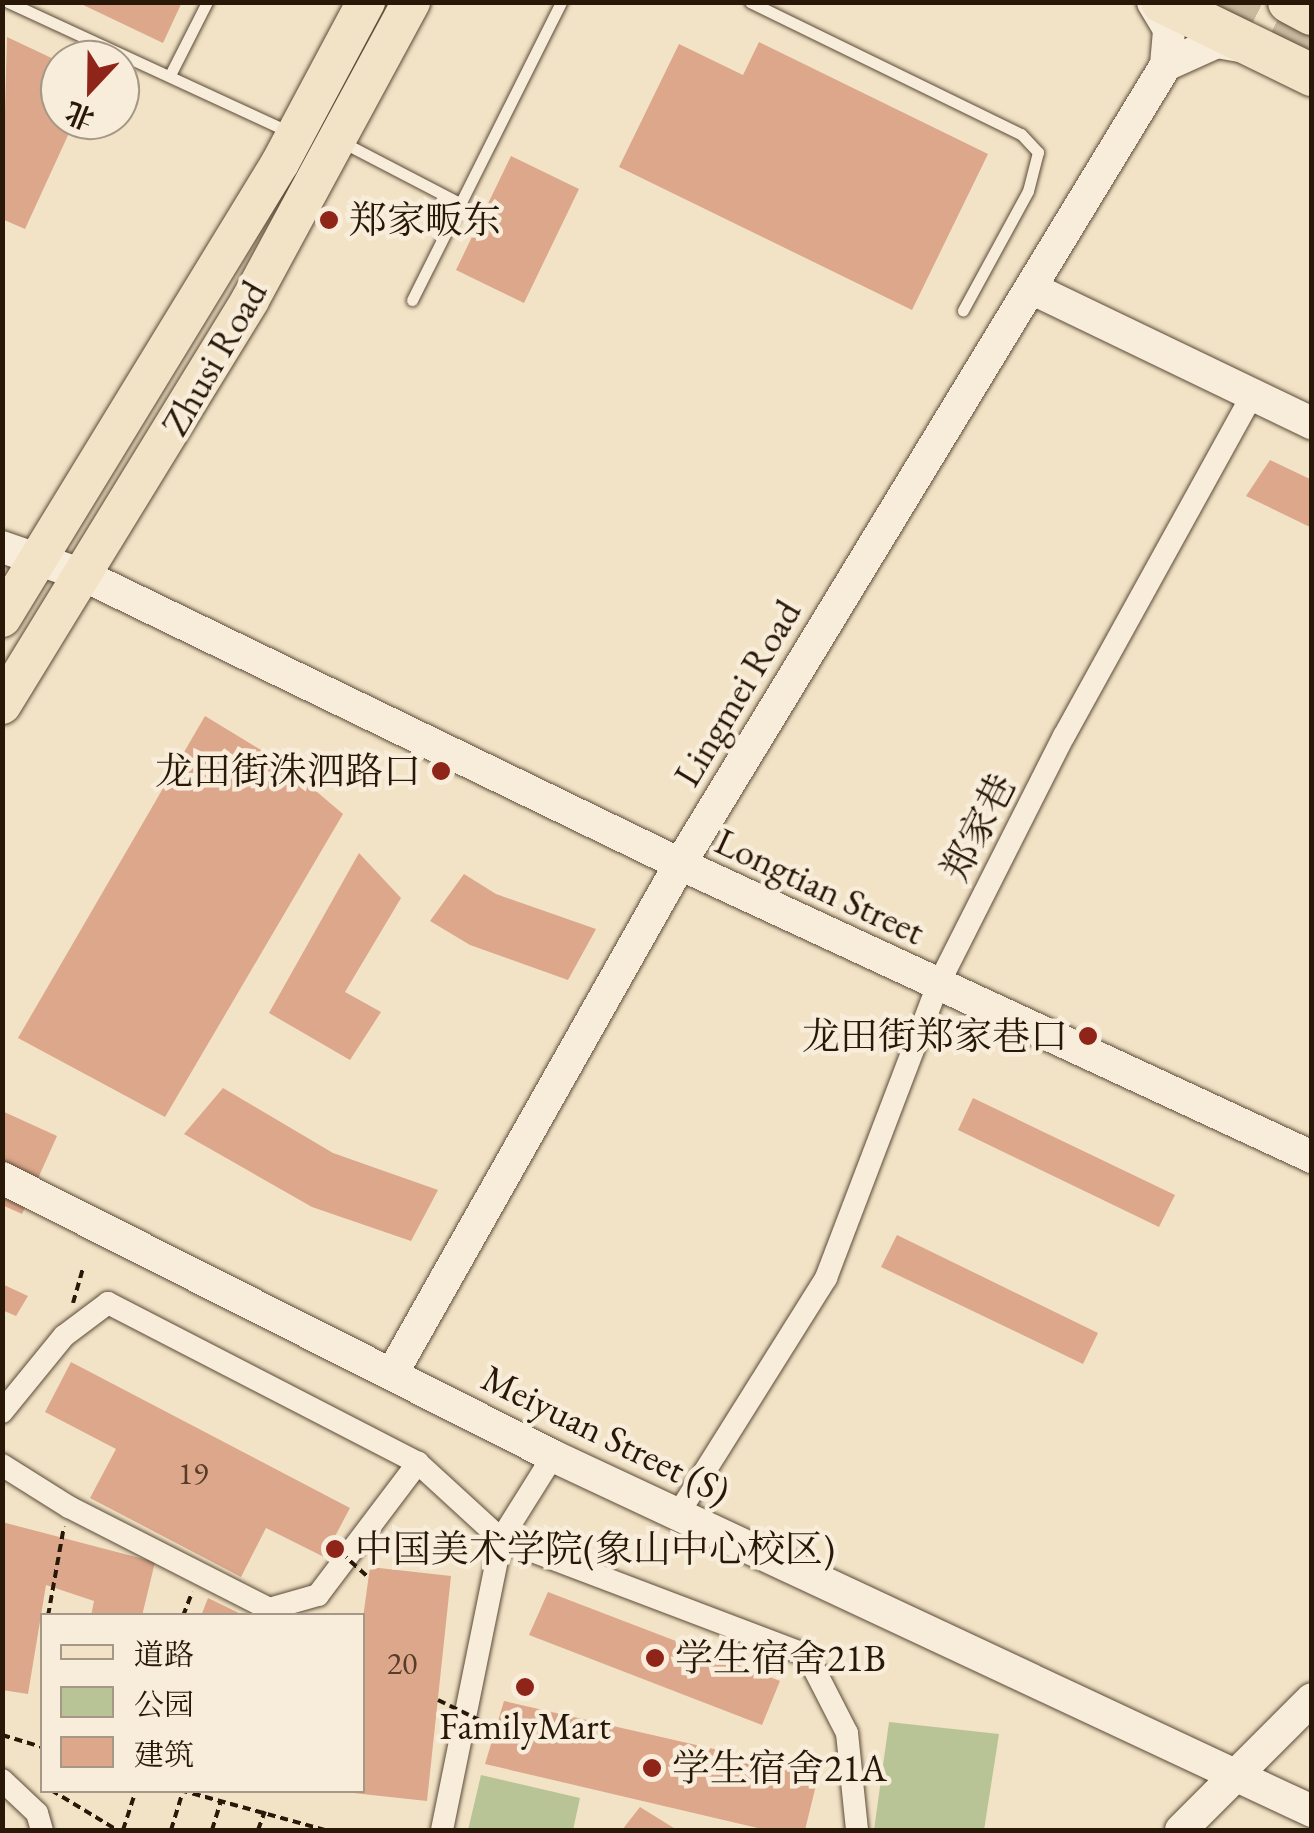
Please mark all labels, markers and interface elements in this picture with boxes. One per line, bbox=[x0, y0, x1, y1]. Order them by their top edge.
north arrow bbox=[40, 40, 140, 140]
text: 北 bbox=[60, 94, 99, 138]
place label: 郑家畈东 bbox=[349, 197, 501, 243]
marker: 郑家畈东 bbox=[318, 209, 340, 231]
street label: Zhusi Road bbox=[151, 272, 277, 444]
street label: Lingmei Road bbox=[664, 592, 810, 794]
place label: 龙田街洙泗路口 bbox=[155, 748, 421, 794]
marker: 龙田街洙泗路口 bbox=[430, 760, 452, 782]
street label: 郑家巷 bbox=[932, 766, 1024, 888]
street label: Longtian Street bbox=[708, 818, 932, 954]
place label: 龙田街郑家巷口 bbox=[802, 1013, 1068, 1059]
marker: 龙田街郑家巷口 bbox=[1077, 1025, 1099, 1047]
street label: Meiyuan Street (S) bbox=[475, 1354, 737, 1514]
house number: 19 bbox=[178, 1454, 208, 1492]
place label: 中国美术学院(象山中心校区) bbox=[355, 1526, 835, 1572]
marker: 中国美术学院(象山中心校区) bbox=[324, 1538, 346, 1560]
legend bbox=[40, 1613, 365, 1793]
text: 道路 bbox=[134, 1635, 194, 1674]
place label: 学生宿舍21B bbox=[675, 1635, 886, 1681]
house number: 20 bbox=[387, 1644, 417, 1682]
marker: 学生宿舍21B bbox=[644, 1647, 666, 1669]
marker: FamilyMart bbox=[514, 1676, 536, 1698]
text: 公园 bbox=[134, 1685, 194, 1724]
place label: FamilyMart bbox=[439, 1703, 611, 1749]
text: 建筑 bbox=[134, 1735, 194, 1774]
place label: 学生宿舍21A bbox=[672, 1745, 887, 1791]
marker: 学生宿舍21A bbox=[641, 1757, 663, 1779]

